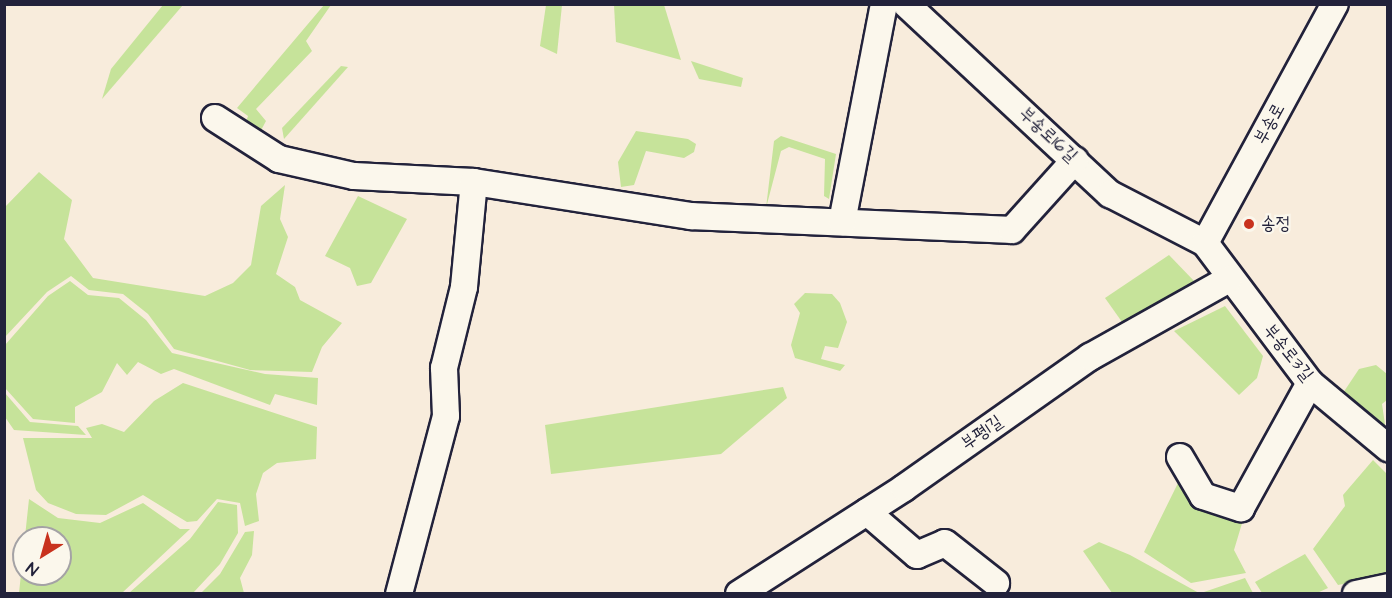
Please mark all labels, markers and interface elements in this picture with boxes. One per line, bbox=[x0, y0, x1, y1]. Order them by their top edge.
street label: 부송로 bbox=[1250, 100, 1290, 148]
street label: 부송로16길 bbox=[1014, 103, 1082, 167]
place label: 송정 bbox=[1261, 213, 1290, 235]
marker: 송정 bbox=[1242, 217, 1256, 231]
street label: 부송로3길 bbox=[1258, 320, 1318, 386]
street label: 부평1길 bbox=[957, 411, 1007, 455]
north arrow bbox=[12, 526, 72, 586]
text: N bbox=[22, 557, 43, 581]

